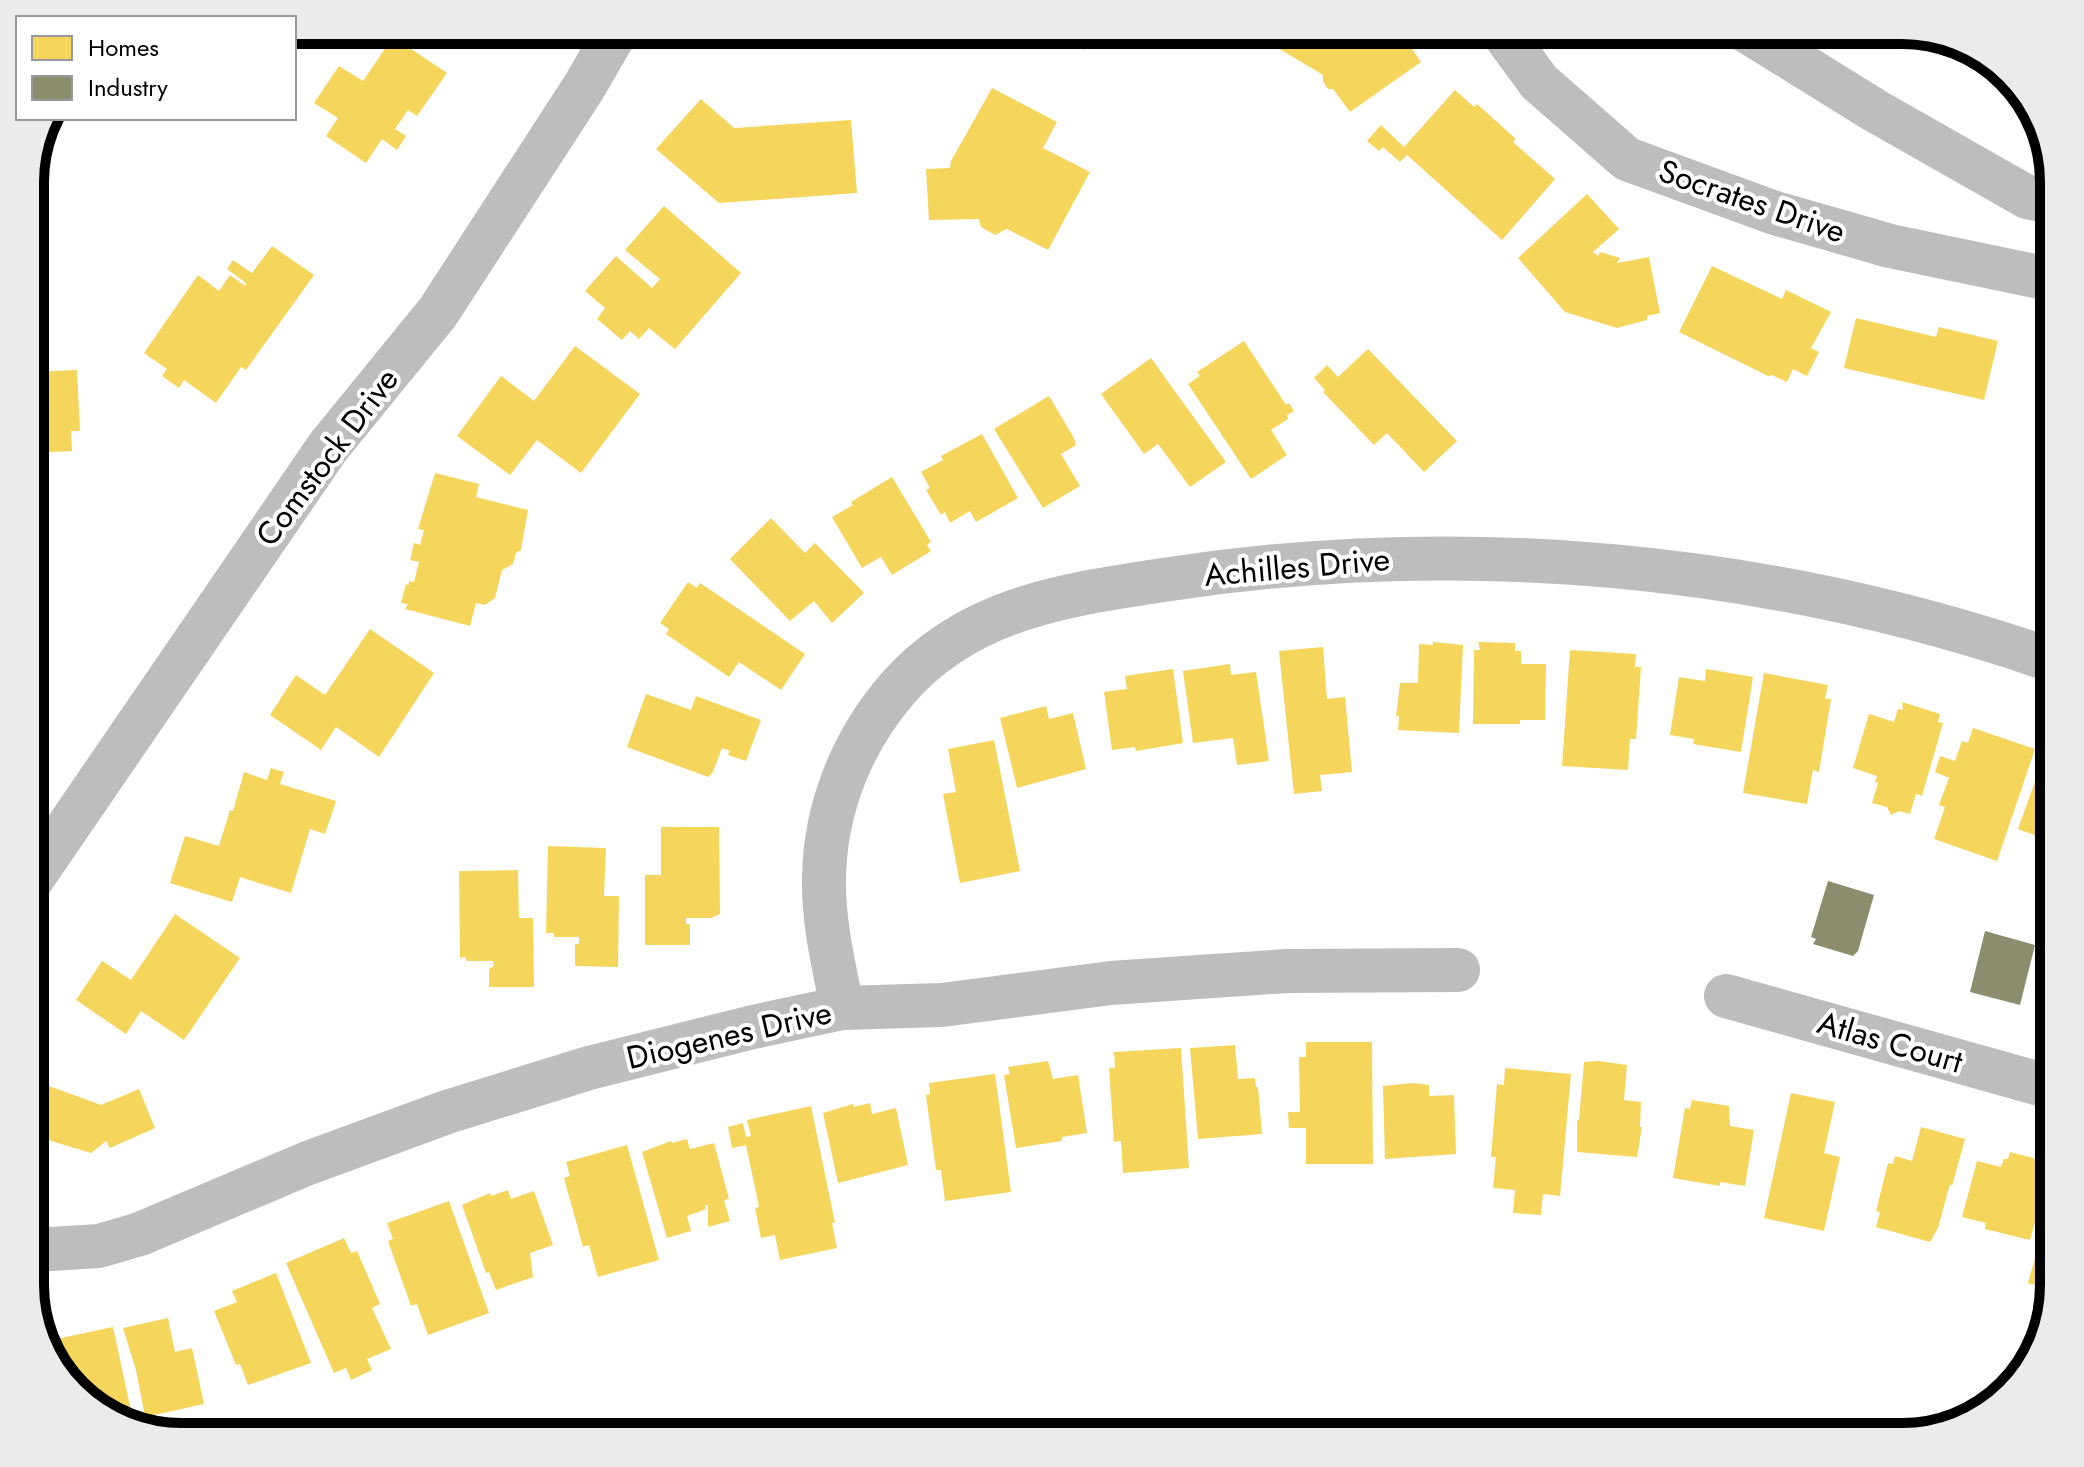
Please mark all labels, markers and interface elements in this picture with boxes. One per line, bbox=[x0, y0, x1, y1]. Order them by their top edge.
legend bbox=[16, 16, 296, 120]
text: Homes bbox=[88, 30, 159, 65]
text: Industry bbox=[88, 70, 168, 105]
street label: Socrates Drive bbox=[1653, 148, 1851, 254]
street label: Comstock Drive bbox=[245, 358, 409, 556]
street label: Achilles Drive bbox=[1202, 536, 1392, 598]
street label: Diogenes Drive bbox=[622, 989, 836, 1081]
street label: Atlas Court bbox=[1812, 999, 1968, 1085]

